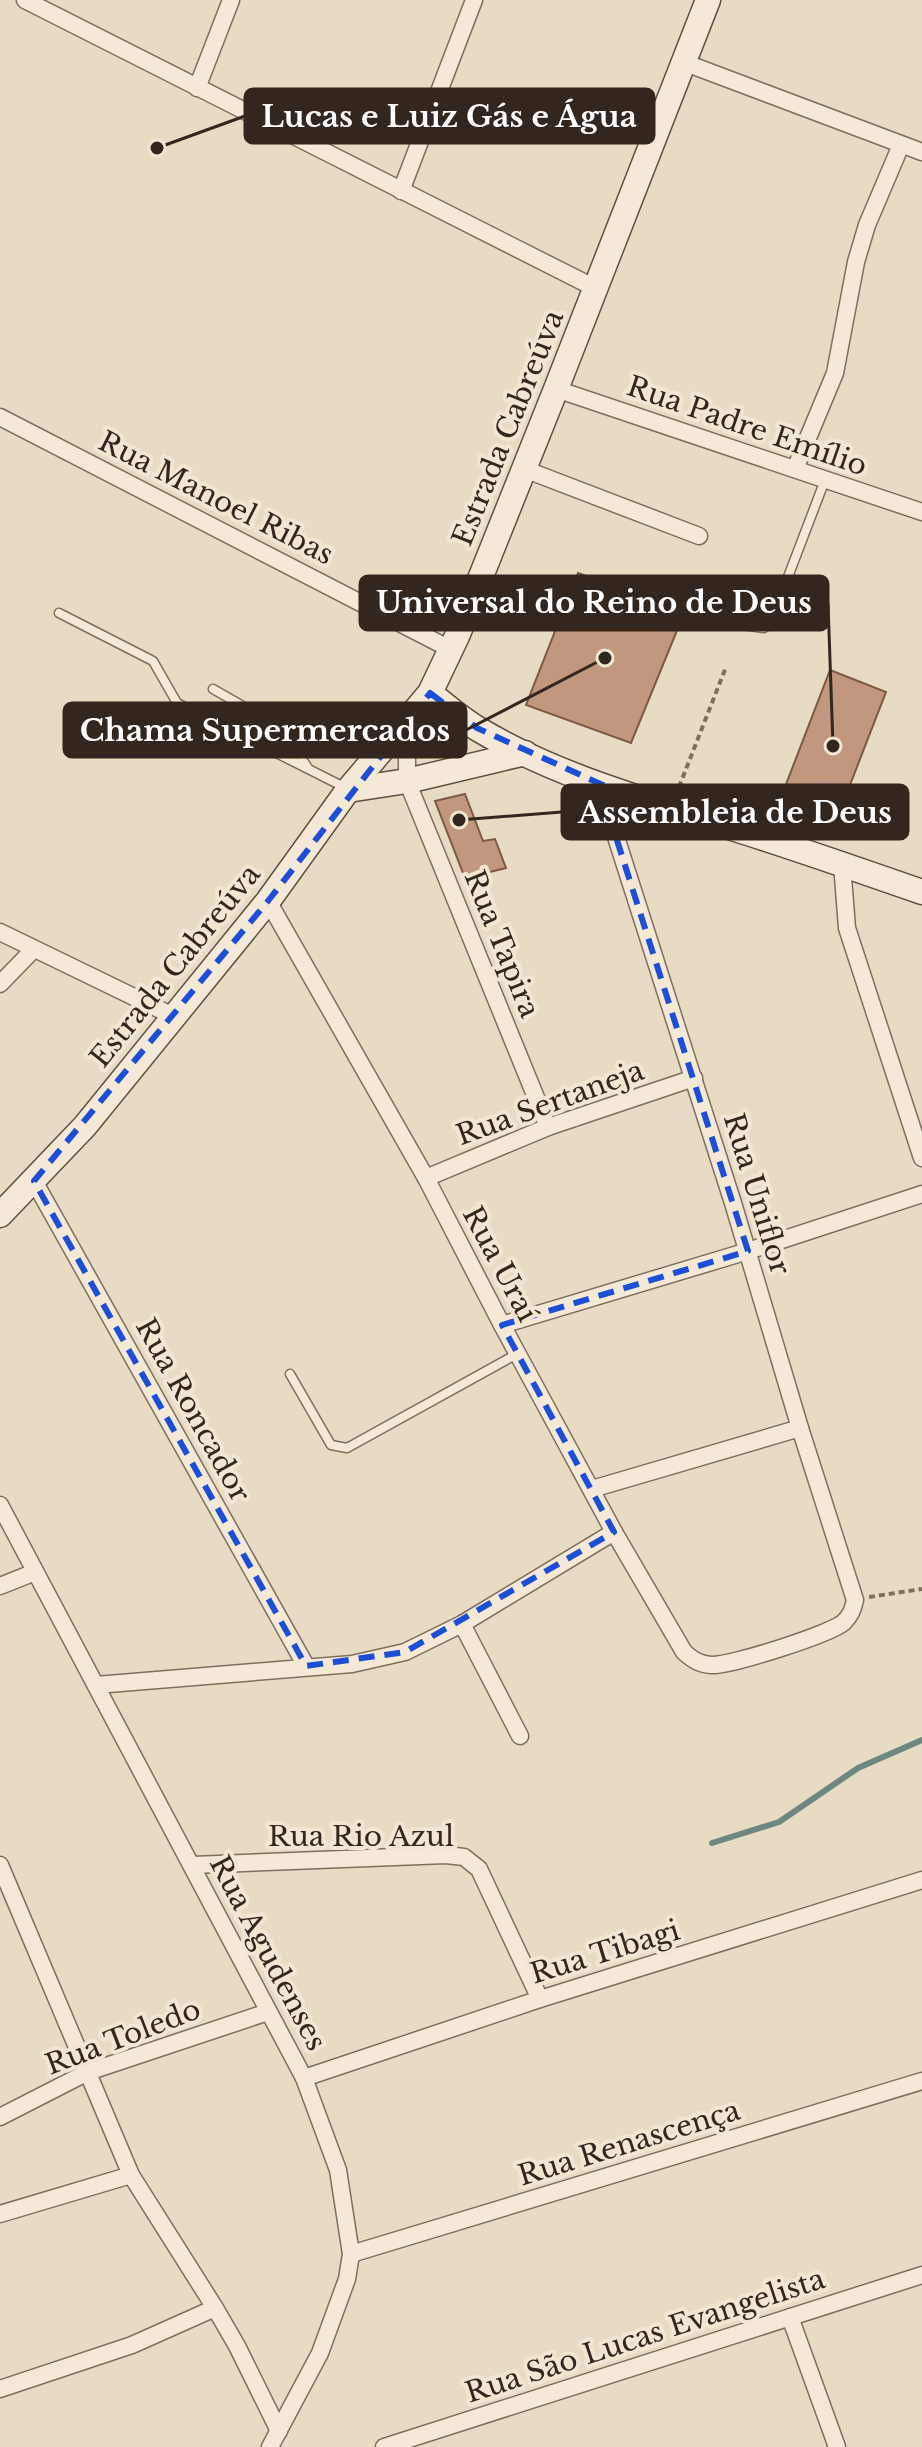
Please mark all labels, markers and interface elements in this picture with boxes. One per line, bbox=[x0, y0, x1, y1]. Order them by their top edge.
callout: Lucas e Luiz Gás e Água bbox=[245, 89, 654, 143]
text: Lucas e Luiz Gás e Água bbox=[261, 98, 637, 135]
street label: Estrada Cabreúva bbox=[445, 305, 571, 551]
street label: Rua Padre Emílio bbox=[622, 369, 872, 483]
street label: Rua Manoel Ribas bbox=[93, 424, 339, 572]
callout: Universal do Reino de Deus bbox=[360, 576, 828, 630]
text: Universal do Reino de Deus bbox=[376, 584, 812, 621]
callout: Chama Supermercados bbox=[64, 703, 466, 757]
text: Chama Supermercados bbox=[80, 712, 450, 749]
callout: Assembleia de Deus bbox=[562, 785, 908, 839]
text: Assembleia de Deus bbox=[577, 794, 892, 831]
street label: Estrada Cabreúva bbox=[82, 857, 268, 1075]
street label: Rua Tapira bbox=[457, 865, 548, 1023]
street label: Rua Sertaneja bbox=[451, 1053, 649, 1153]
street label: Rua Uniflor bbox=[716, 1109, 798, 1279]
street label: Rua Uraí bbox=[455, 1200, 545, 1328]
street label: Rua Roncador bbox=[128, 1312, 258, 1508]
street label: Rua Rio Azul bbox=[268, 1819, 454, 1854]
street label: Rua Agudenses bbox=[202, 1850, 334, 2056]
street label: Rua Tibagi bbox=[526, 1913, 684, 1991]
street label: Rua Toledo bbox=[41, 1991, 205, 2083]
street label: Rua Renascença bbox=[514, 2092, 745, 2193]
street label: Rua São Lucas Evangelista bbox=[461, 2261, 830, 2411]

